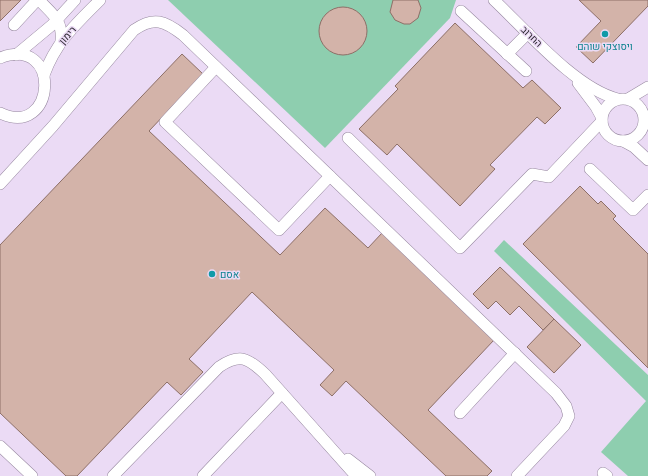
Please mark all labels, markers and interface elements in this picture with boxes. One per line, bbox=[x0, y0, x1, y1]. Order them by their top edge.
street label: רימון bbox=[56, 23, 78, 47]
street label: החרוב bbox=[519, 23, 545, 49]
marker: ויסוצקי שוהם bbox=[600, 29, 610, 39]
place label: ויסוצקי שוהם bbox=[577, 40, 633, 52]
place label: אסם bbox=[220, 268, 239, 280]
marker: אסם bbox=[207, 269, 217, 279]

